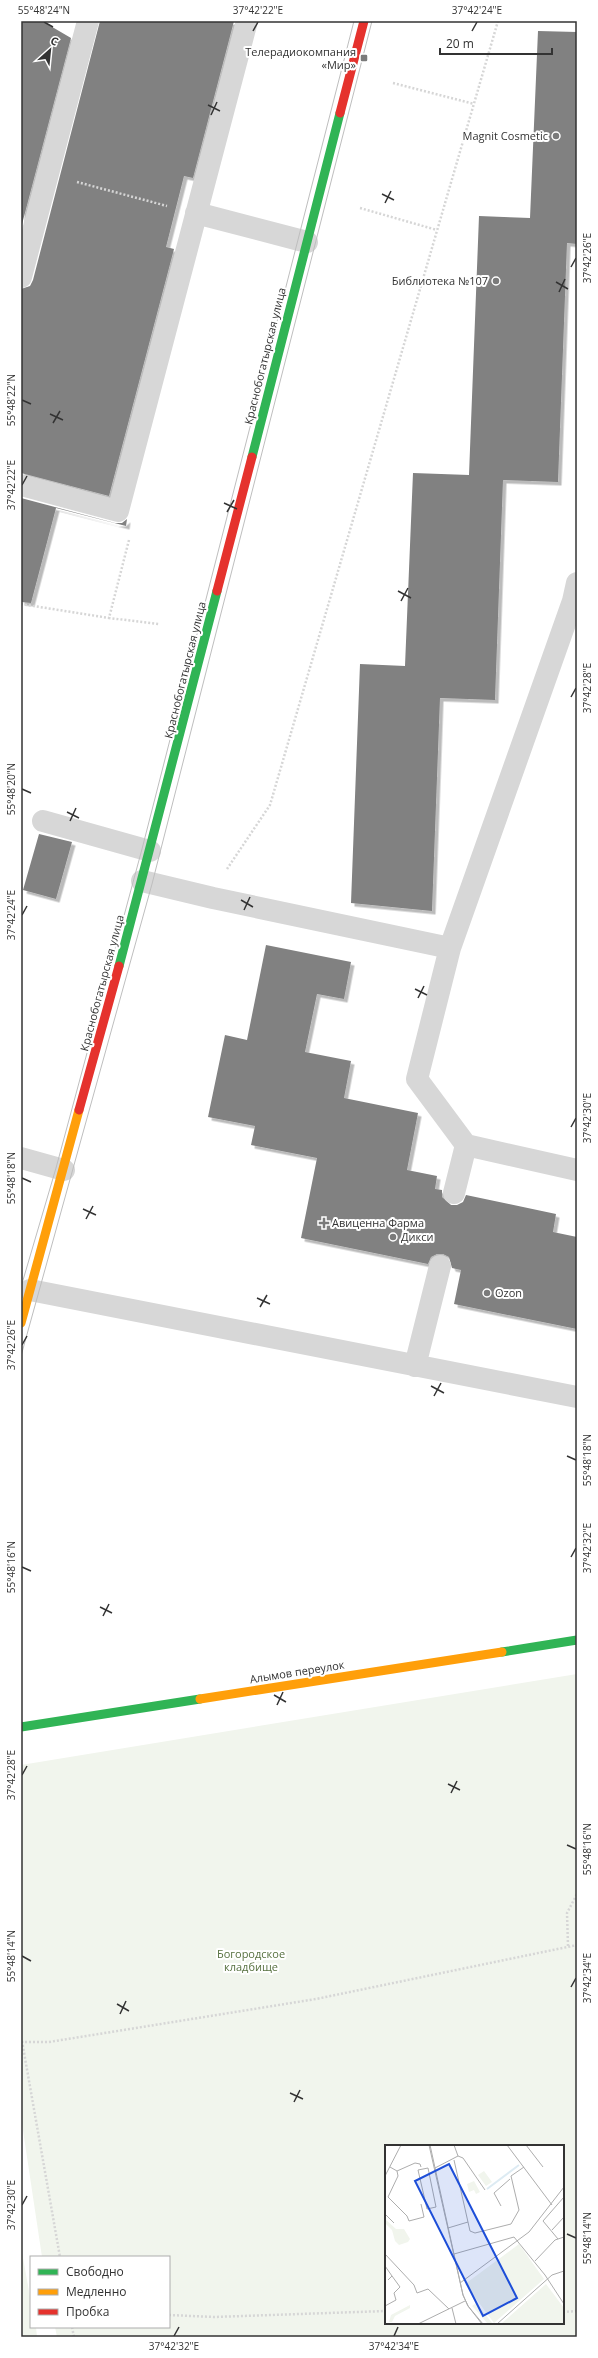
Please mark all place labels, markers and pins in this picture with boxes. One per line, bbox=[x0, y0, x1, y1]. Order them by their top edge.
place label: Телерадиокомпания «Мир» bbox=[245, 44, 357, 72]
marker: Телерадиокомпания «Мир» bbox=[359, 53, 369, 63]
place label: Magnit Cosmetic bbox=[463, 128, 548, 143]
marker: Magnit Cosmetic bbox=[551, 131, 561, 141]
place label: Библиотека №107 bbox=[392, 273, 488, 288]
marker: Библиотека №107 bbox=[491, 276, 501, 286]
place label: Авиценна Фарма bbox=[332, 1215, 424, 1230]
marker: Авиценна Фарма bbox=[319, 1218, 329, 1228]
place label: Дикси bbox=[401, 1229, 433, 1244]
marker: Дикси bbox=[388, 1232, 398, 1242]
place label: Ozon bbox=[495, 1285, 522, 1300]
marker: Ozon bbox=[482, 1288, 492, 1298]

